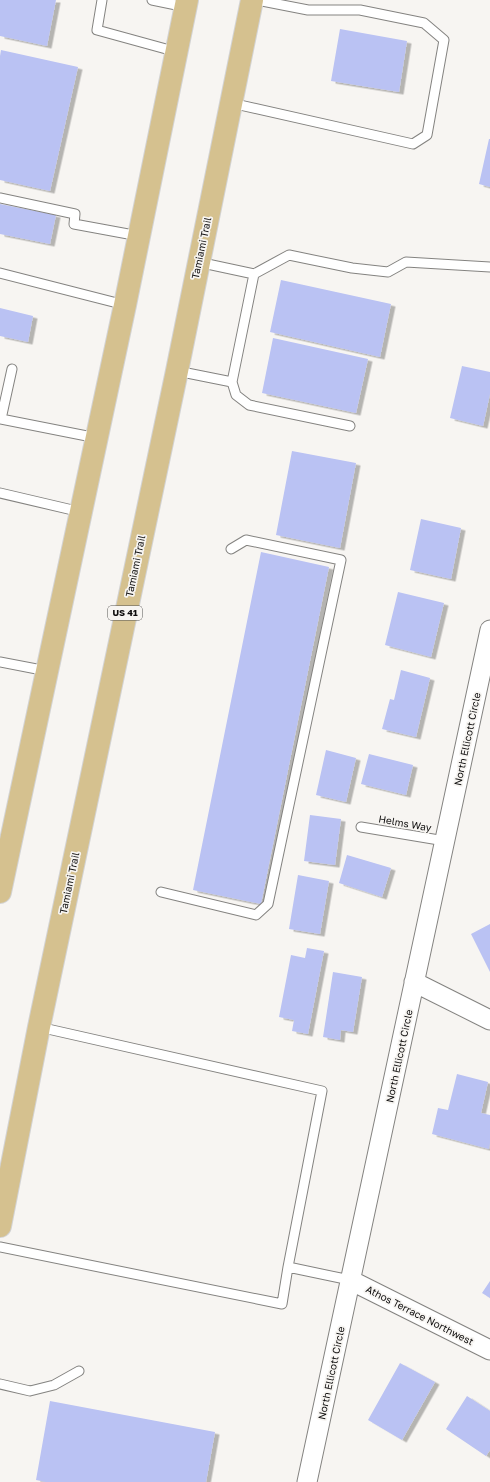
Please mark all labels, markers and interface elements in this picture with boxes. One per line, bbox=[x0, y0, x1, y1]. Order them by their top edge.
street label: Tamiami Trail bbox=[189, 216, 213, 280]
street label: Tamiami Trail bbox=[123, 534, 147, 598]
road number: US 41 bbox=[108, 606, 142, 620]
street label: North Ellicott Circle bbox=[451, 691, 483, 787]
street label: Helms Way bbox=[378, 812, 433, 834]
street label: Tamiami Trail bbox=[57, 851, 81, 915]
street label: North Ellicott Circle bbox=[383, 1008, 415, 1104]
street label: Athos Terrace Northwest bbox=[364, 1283, 476, 1347]
street label: North Ellicott Circle bbox=[315, 1325, 347, 1421]

